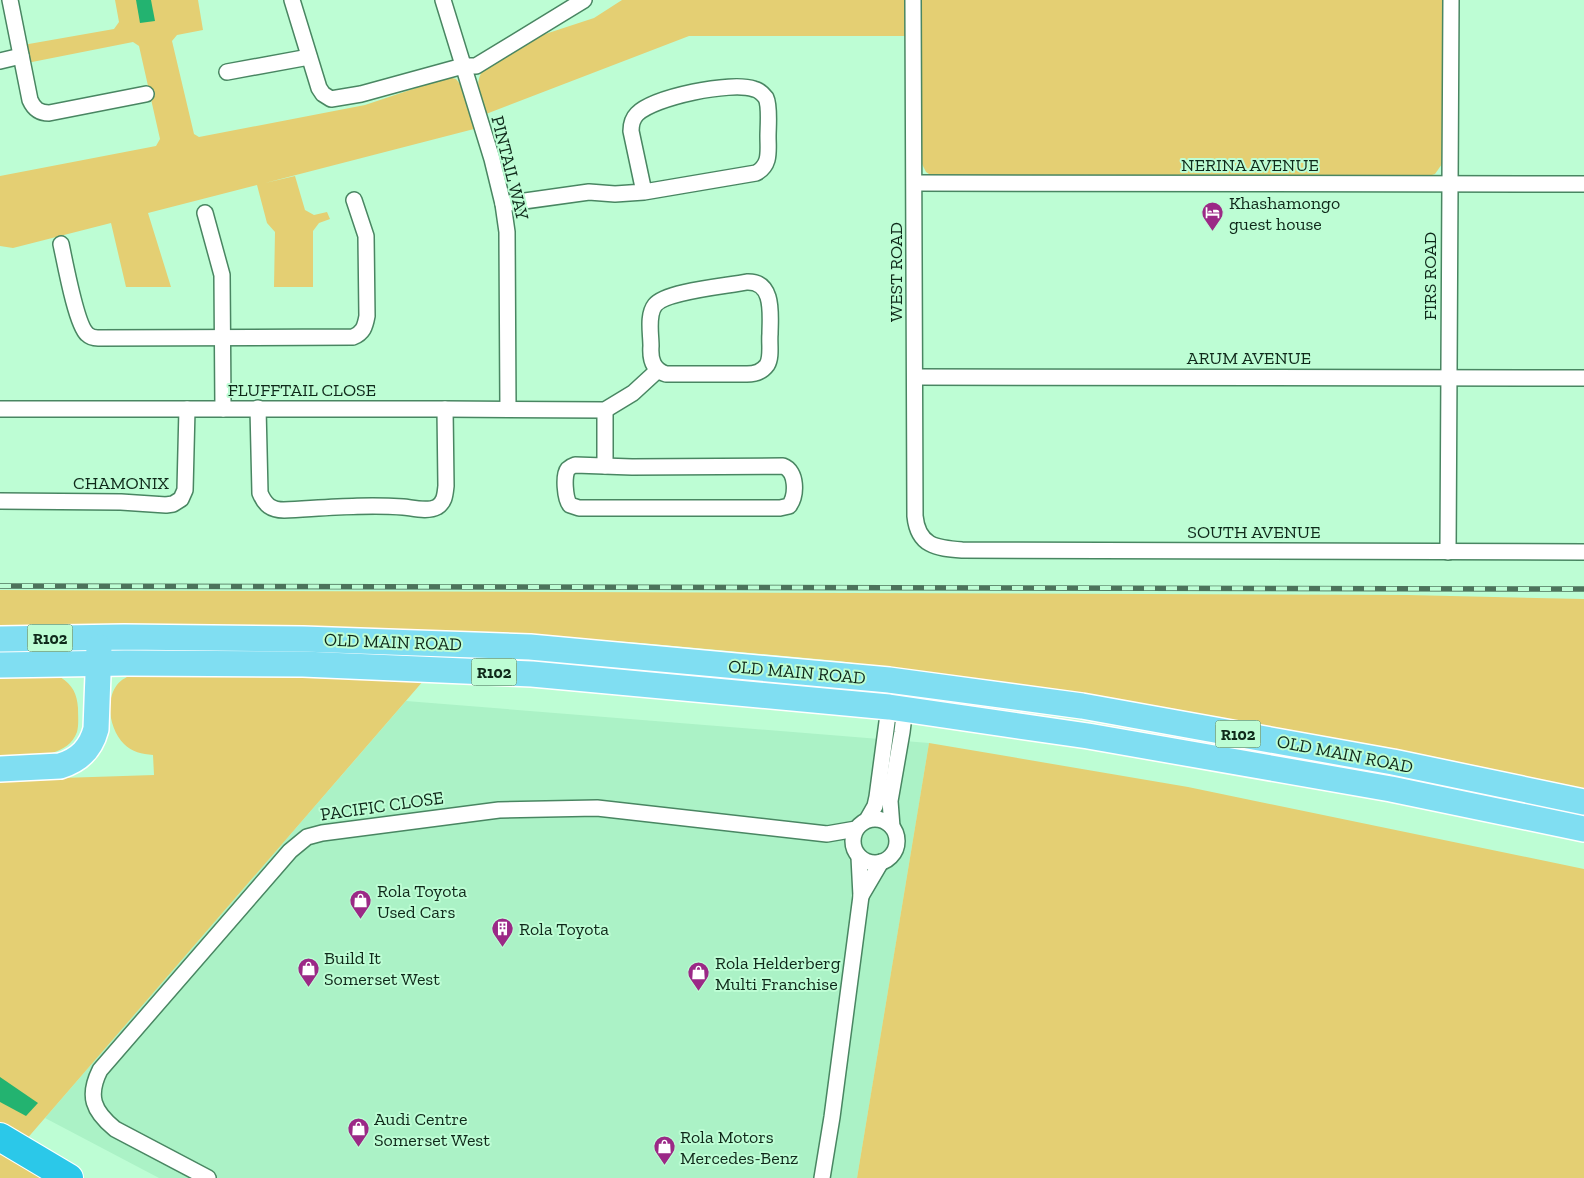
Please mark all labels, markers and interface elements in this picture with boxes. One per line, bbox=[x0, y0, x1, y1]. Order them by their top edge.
street label: PINTAIL WAY bbox=[486, 113, 534, 223]
street label: NERINA AVENUE bbox=[1181, 154, 1319, 176]
place label: Khashamongo guest house bbox=[1229, 192, 1340, 235]
hotel icon: Khashamongo guest house bbox=[1201, 201, 1225, 232]
street label: WEST ROAD bbox=[885, 222, 907, 322]
street label: FIRS ROAD bbox=[1419, 232, 1441, 320]
street label: ARUM AVENUE bbox=[1187, 347, 1311, 369]
street label: FLUFFTAIL CLOSE bbox=[228, 379, 376, 401]
street label: CHAMONIX bbox=[73, 472, 170, 494]
street label: SOUTH AVENUE bbox=[1187, 521, 1321, 543]
road number: R102 bbox=[28, 624, 72, 651]
street label: OLD MAIN ROAD bbox=[324, 629, 462, 655]
street label: OLD MAIN ROAD bbox=[727, 655, 867, 689]
road number: R102 bbox=[472, 659, 516, 686]
road number: R102 bbox=[1216, 721, 1260, 748]
street label: OLD MAIN ROAD bbox=[1275, 730, 1415, 778]
street label: PACIFIC CLOSE bbox=[319, 786, 445, 826]
place label: Rola Toyota Used Cars bbox=[377, 880, 467, 923]
shop icon: Rola Toyota Used Cars bbox=[349, 889, 373, 920]
building icon: Rola Toyota bbox=[491, 917, 515, 948]
place label: Rola Toyota bbox=[519, 918, 609, 940]
place label: Build It Somerset West bbox=[324, 947, 440, 990]
place label: Rola Helderberg Multi Franchise bbox=[715, 952, 841, 995]
shop icon: Build It Somerset West bbox=[296, 956, 320, 987]
shop icon: Rola Helderberg Multi Franchise bbox=[687, 961, 711, 992]
place label: Audi Centre Somerset West bbox=[374, 1108, 490, 1151]
shop icon: Audi Centre Somerset West bbox=[346, 1117, 370, 1148]
place label: Rola Motors Mercedes-Benz bbox=[680, 1126, 798, 1169]
shop icon: Rola Motors Mercedes-Benz bbox=[652, 1135, 676, 1166]

